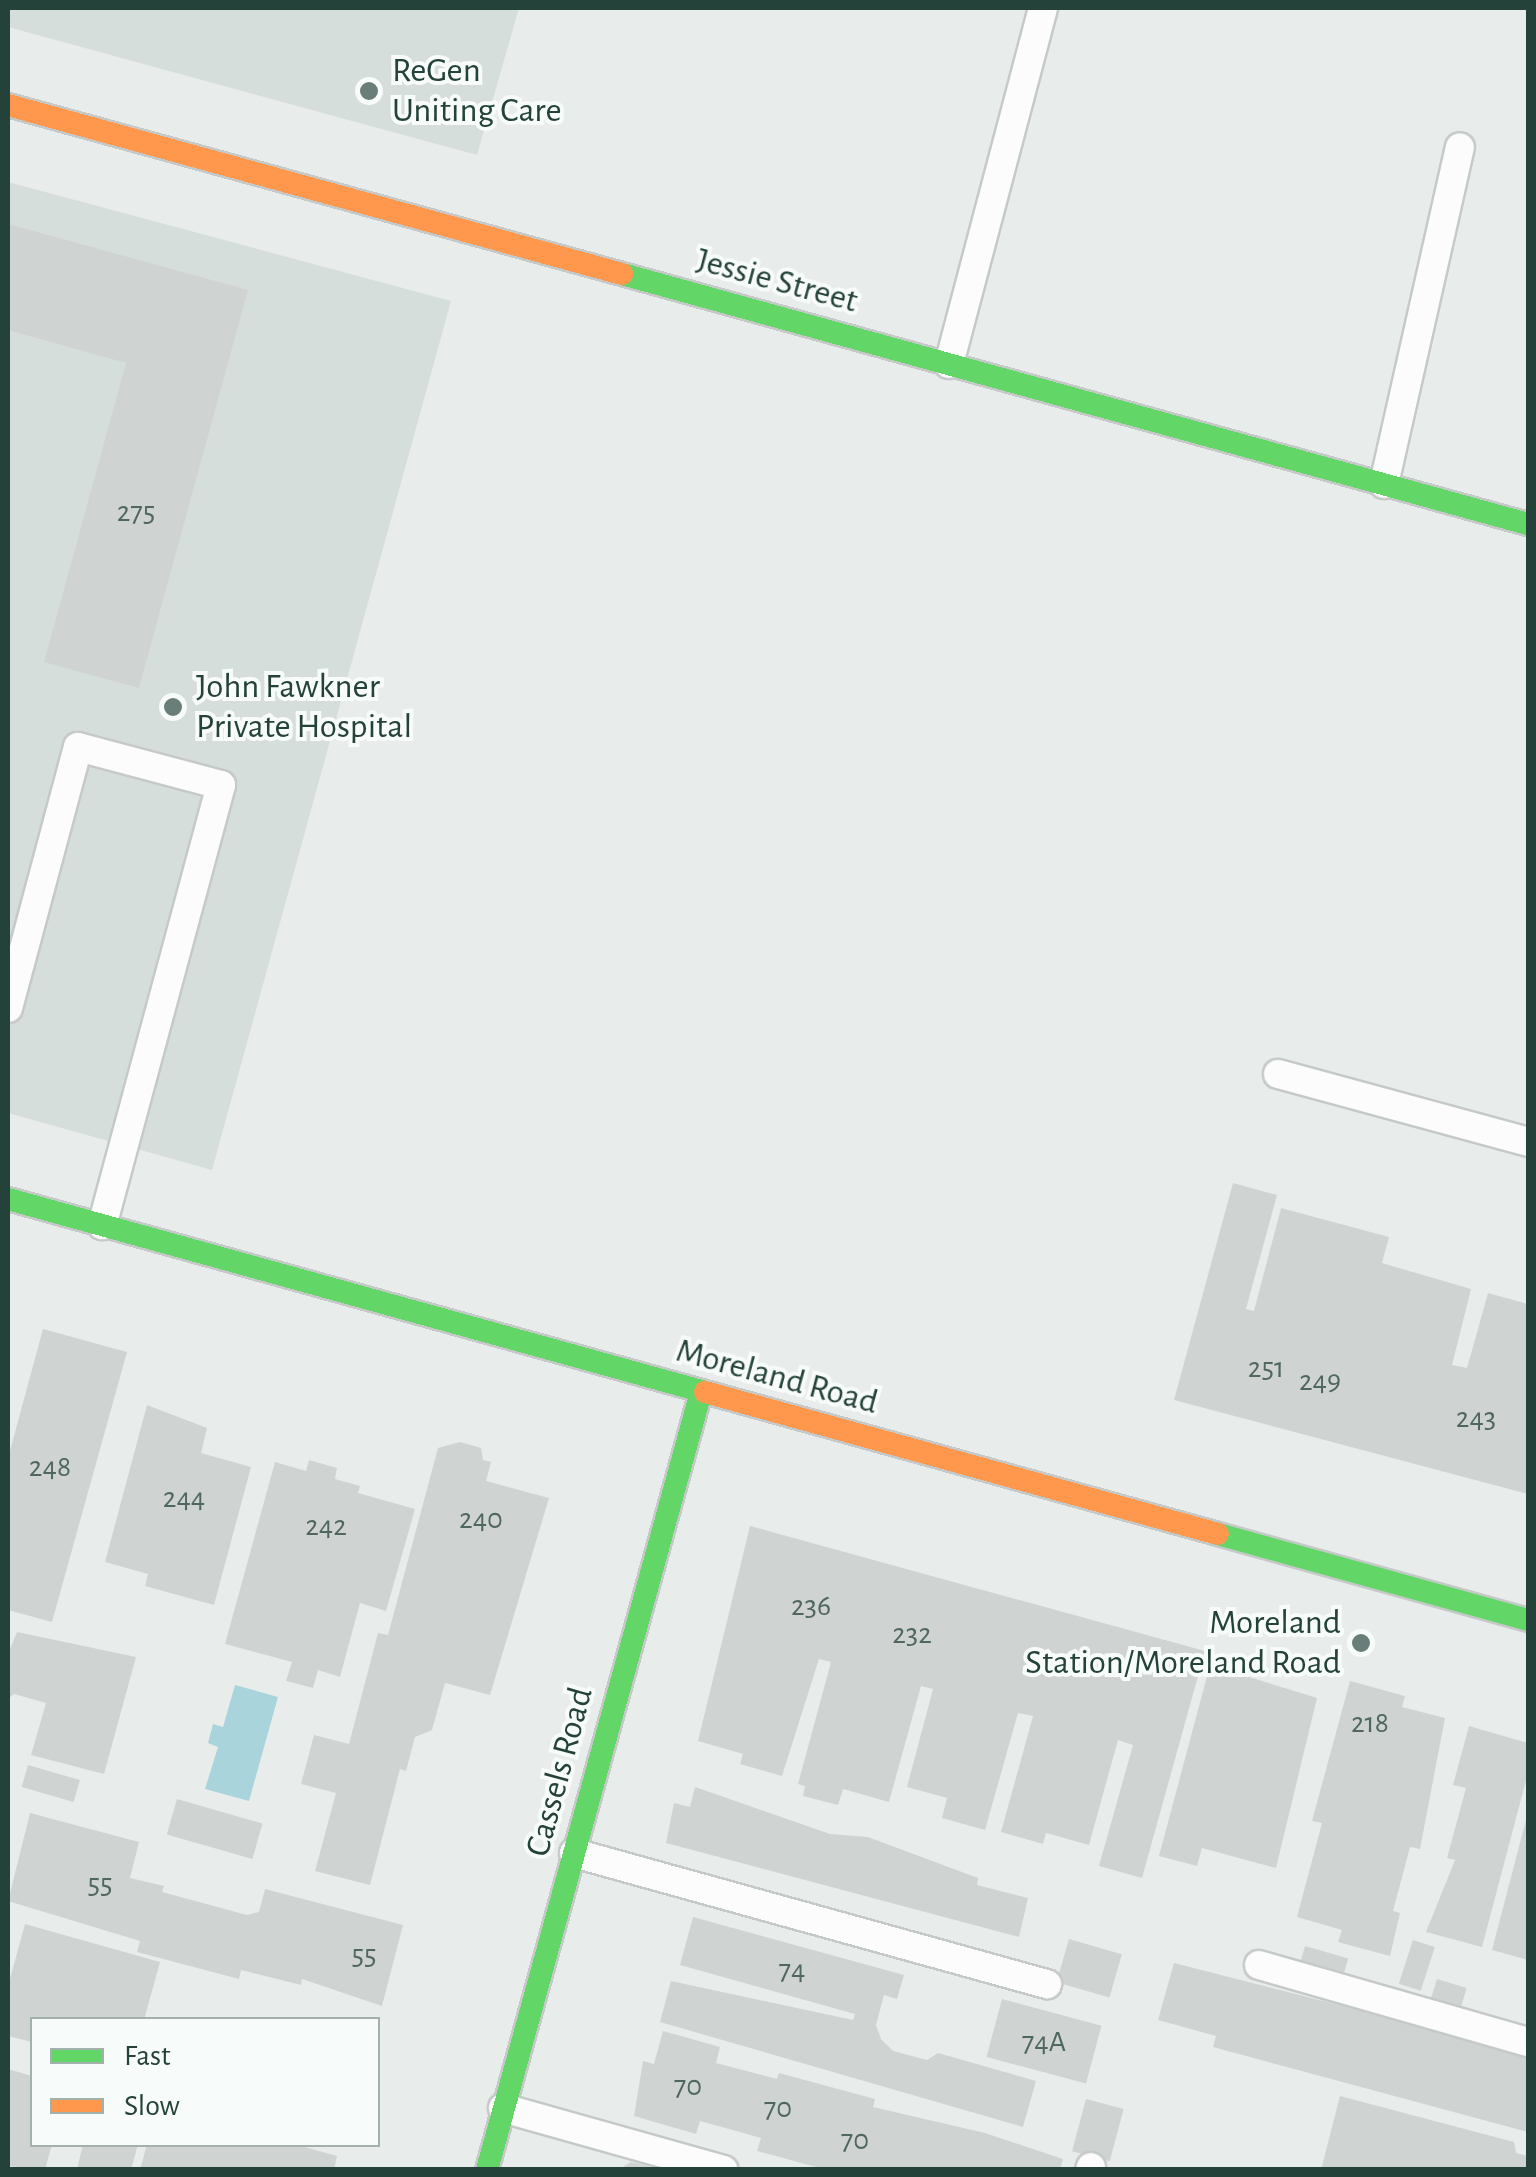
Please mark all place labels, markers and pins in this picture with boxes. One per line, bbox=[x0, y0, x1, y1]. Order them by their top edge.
place label: ReGen Uniting Care bbox=[392, 50, 562, 132]
marker: ReGen Uniting Care bbox=[356, 78, 382, 104]
place label: John Fawkner Private Hospital bbox=[196, 666, 412, 748]
marker: John Fawkner Private Hospital bbox=[160, 694, 186, 720]
place label: Moreland Station/Moreland Road bbox=[1025, 1602, 1341, 1684]
marker: Moreland Station/Moreland Road bbox=[1350, 1632, 1372, 1654]

